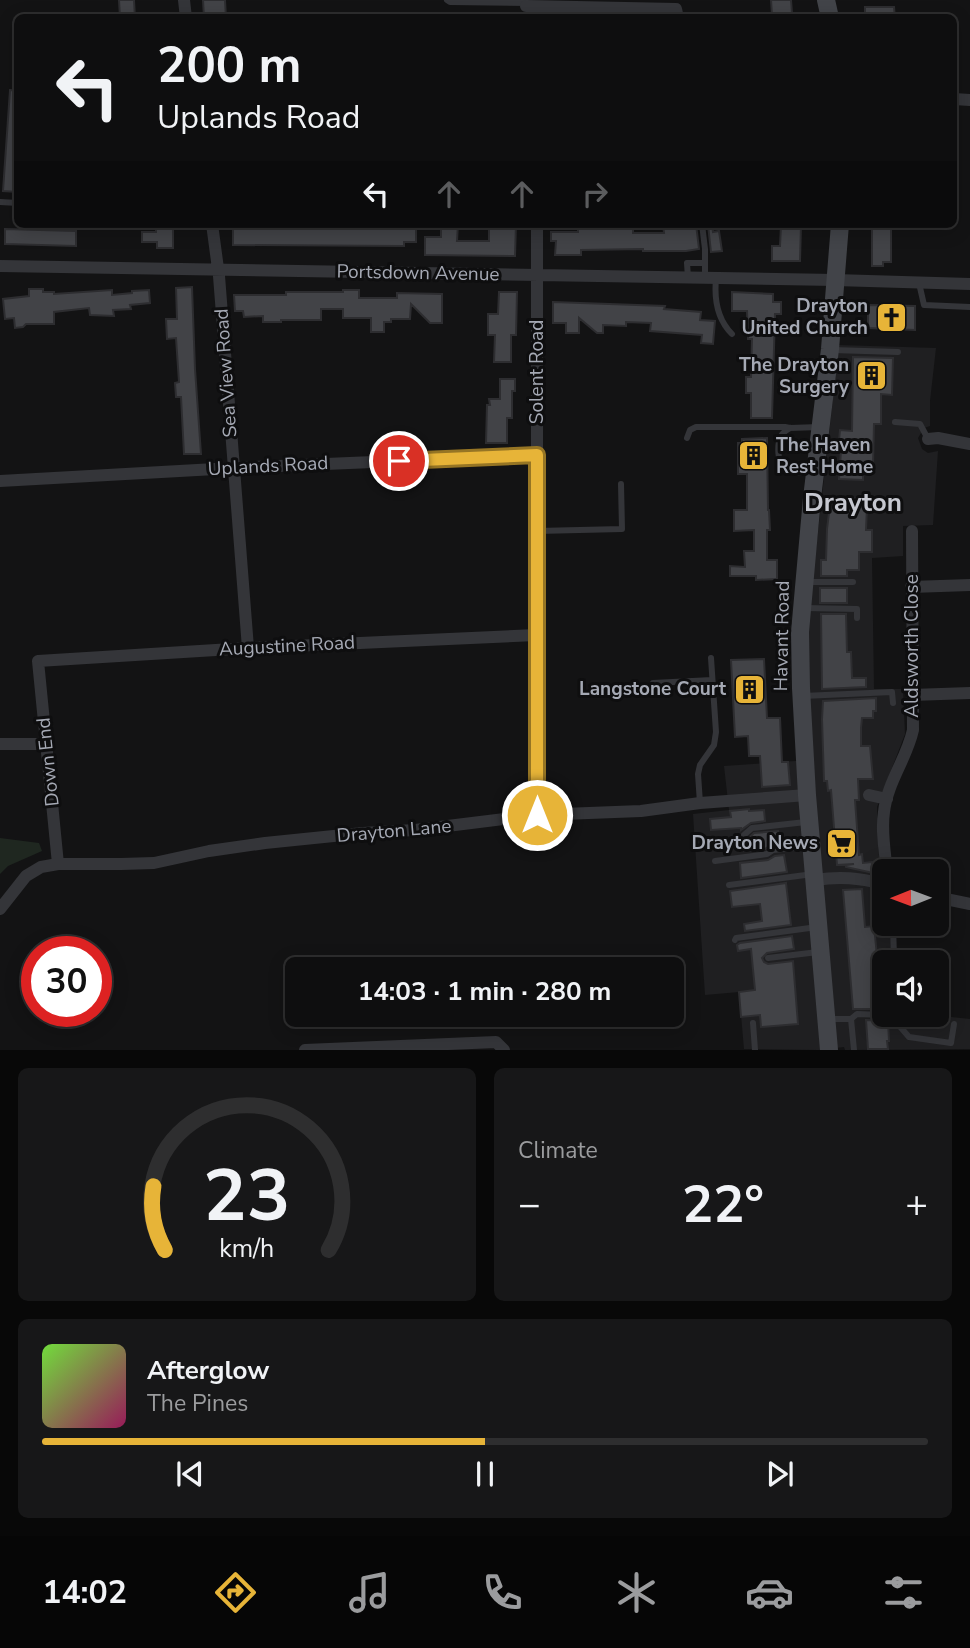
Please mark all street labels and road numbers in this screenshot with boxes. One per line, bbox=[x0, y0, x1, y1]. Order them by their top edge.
street label: Portsdown Avenue bbox=[336, 259, 500, 287]
street label: Sea View Road bbox=[209, 308, 243, 438]
street label: Solent Road bbox=[524, 320, 550, 424]
street label: Uplands Road bbox=[207, 450, 329, 482]
street label: Aldsworth Close bbox=[899, 574, 925, 718]
street label: Havant Road bbox=[768, 580, 796, 692]
street label: Augustine Road bbox=[218, 629, 356, 663]
street label: Down End bbox=[30, 716, 66, 808]
street label: Drayton Lane bbox=[336, 813, 452, 849]

